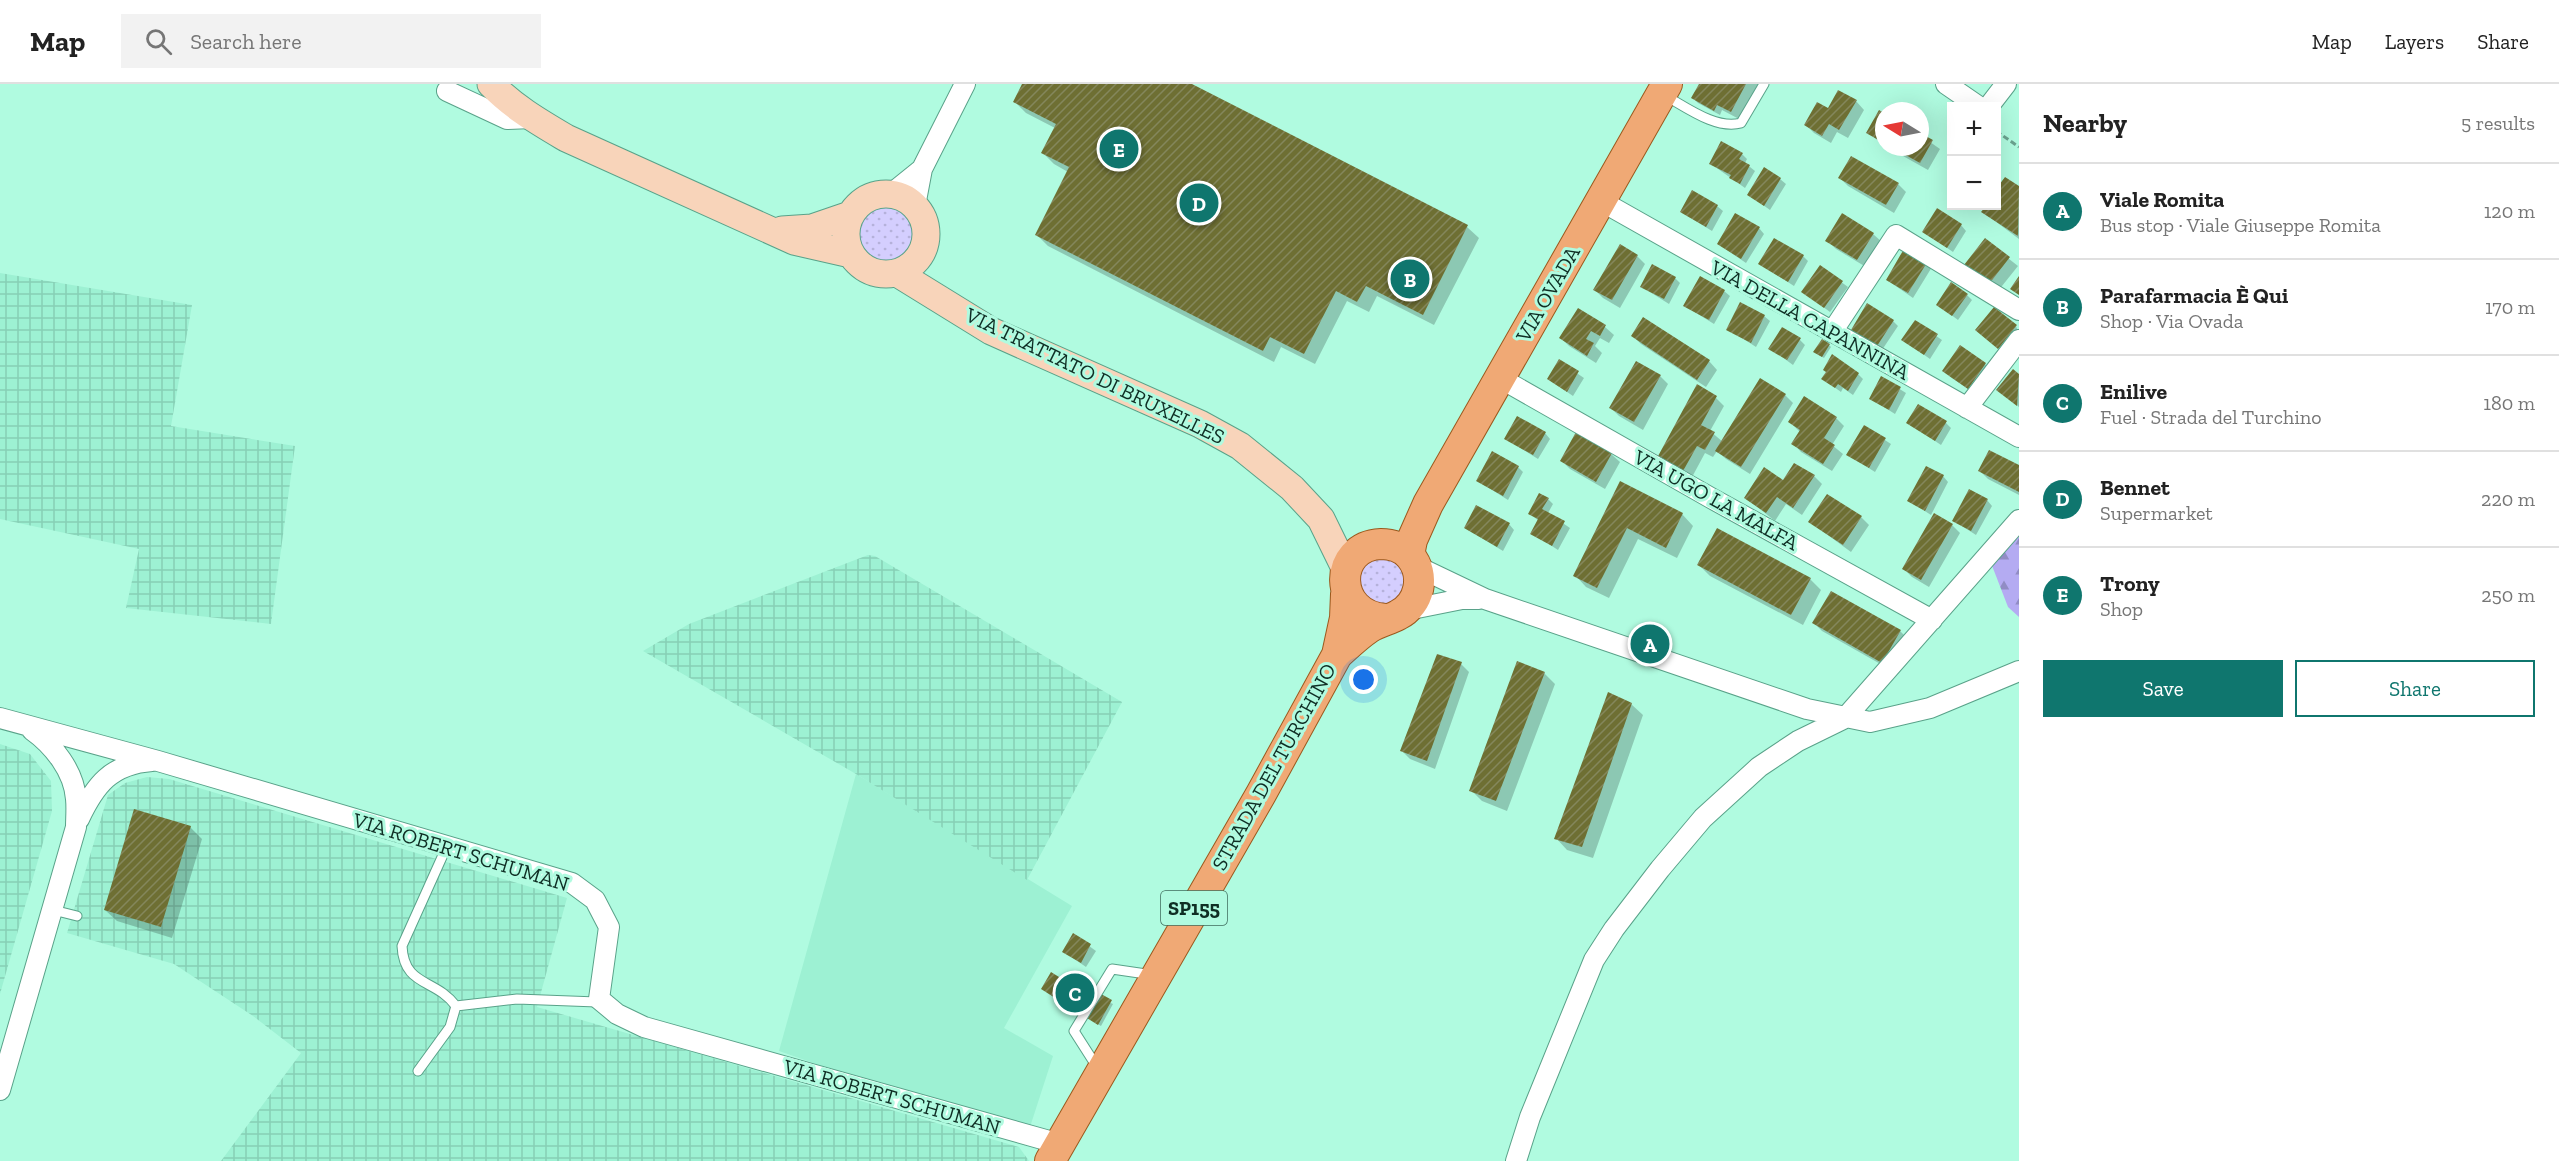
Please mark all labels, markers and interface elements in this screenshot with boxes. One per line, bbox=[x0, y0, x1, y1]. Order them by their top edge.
search box bbox=[121, 14, 541, 68]
text: Map bbox=[30, 25, 85, 58]
icon: search bbox=[142, 25, 175, 58]
text: Search here bbox=[190, 28, 302, 55]
text: Map bbox=[2312, 29, 2352, 54]
text: Layers bbox=[2385, 29, 2444, 54]
text: Share bbox=[2477, 29, 2529, 54]
north arrow bbox=[1875, 102, 1929, 156]
map controls bbox=[1947, 102, 2001, 210]
button: + bbox=[1947, 102, 2001, 156]
text: Nearby bbox=[2043, 107, 2127, 139]
text: 5 results bbox=[2461, 111, 2535, 135]
pin: E bbox=[1100, 126, 1138, 172]
button: − bbox=[1947, 156, 2001, 210]
pin: D bbox=[1180, 180, 1218, 226]
text: Viale Romita bbox=[2100, 186, 2224, 213]
text: A bbox=[2056, 199, 2069, 223]
text: 120 m bbox=[2484, 199, 2535, 223]
text: Bus stop · Viale Giuseppe Romita bbox=[2100, 213, 2381, 237]
street label: VIA OVADA bbox=[1510, 241, 1585, 347]
street label: VIA DELLA CAPANNINA bbox=[1705, 254, 1914, 385]
pin: B bbox=[1390, 256, 1430, 302]
text: Parafarmacia È Qui bbox=[2100, 282, 2288, 309]
text: B bbox=[2056, 295, 2069, 319]
text: 170 m bbox=[2485, 295, 2535, 319]
street label: VIA TRATTATO DI BRUXELLES bbox=[961, 301, 1229, 449]
text: Shop · Via Ovada bbox=[2100, 309, 2243, 333]
text: Enilive bbox=[2100, 378, 2167, 405]
text: C bbox=[2056, 391, 2069, 415]
text: 180 m bbox=[2483, 391, 2535, 415]
text: Fuel · Strada del Turchino bbox=[2100, 405, 2322, 429]
street label: VIA UGO LA MALFA bbox=[1629, 443, 1803, 555]
text: Bennet bbox=[2100, 474, 2170, 501]
text: D bbox=[2056, 487, 2069, 511]
text: 220 m bbox=[2481, 487, 2535, 511]
text: Supermarket bbox=[2100, 501, 2213, 525]
text: Trony bbox=[2100, 570, 2160, 597]
text: E bbox=[2057, 583, 2068, 607]
text: 250 m bbox=[2481, 583, 2535, 607]
text: Shop bbox=[2100, 597, 2143, 621]
pin: A bbox=[1630, 622, 1670, 666]
street label: STRADA DEL TURCHINO bbox=[1206, 659, 1341, 874]
button: Save bbox=[2043, 660, 2283, 717]
button: Share bbox=[2295, 660, 2535, 717]
your location bbox=[1349, 665, 1378, 694]
street label: VIA ROBERT SCHUMAN bbox=[349, 806, 572, 896]
road number: SP155 bbox=[1161, 891, 1227, 925]
pin: C bbox=[1056, 970, 1094, 1016]
street label: VIA ROBERT SCHUMAN bbox=[780, 1053, 1003, 1139]

